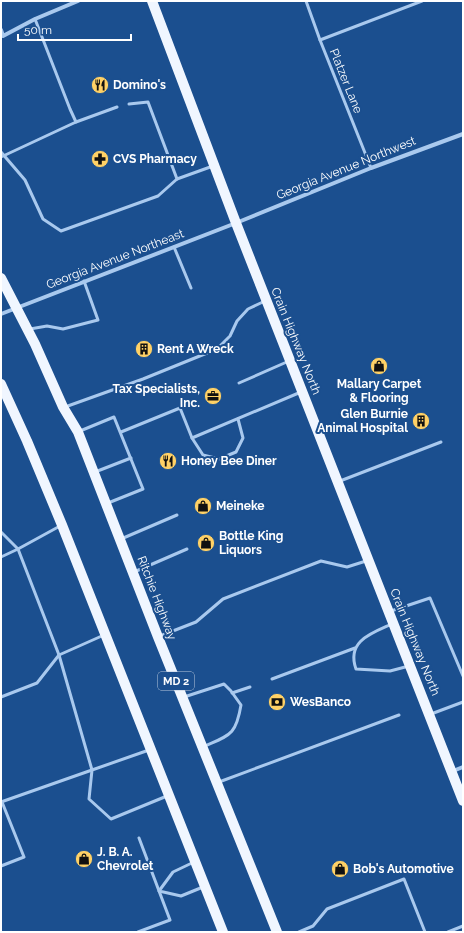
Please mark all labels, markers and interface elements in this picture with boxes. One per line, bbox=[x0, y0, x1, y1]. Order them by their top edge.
scale bar bbox=[18, 16, 131, 42]
text: 50 m bbox=[24, 23, 52, 37]
street label: Platzer Lane bbox=[327, 47, 365, 115]
restaurant icon: Domino's bbox=[90, 75, 110, 95]
place label: Domino's bbox=[113, 78, 166, 92]
street label: Georgia Avenue Northwest bbox=[274, 134, 418, 202]
pharmacy icon: CVS Pharmacy bbox=[90, 149, 110, 169]
place label: CVS Pharmacy bbox=[113, 152, 197, 166]
street label: Georgia Avenue Northeast bbox=[44, 226, 186, 292]
street label: Crain Highway North bbox=[268, 285, 324, 397]
building icon: Rent A Wreck bbox=[134, 339, 154, 359]
place label: Rent A Wreck bbox=[157, 342, 234, 356]
shop icon: Mallary Carpet & Flooring bbox=[369, 356, 389, 376]
place label: Mallary Carpet & Flooring bbox=[337, 377, 422, 405]
place label: Tax Specialists, Inc. bbox=[113, 382, 200, 410]
office icon: Tax Specialists, Inc. bbox=[203, 386, 223, 406]
place label: Glen Burnie Animal Hospital bbox=[317, 407, 408, 435]
building icon: Glen Burnie Animal Hospital bbox=[411, 411, 431, 431]
restaurant icon: Honey Bee Diner bbox=[158, 451, 178, 471]
place label: Honey Bee Diner bbox=[181, 454, 277, 468]
shop icon: Meineke bbox=[193, 496, 213, 516]
place label: Meineke bbox=[216, 499, 265, 513]
place label: Bottle King Liquors bbox=[219, 529, 283, 557]
shop icon: Bottle King Liquors bbox=[196, 533, 216, 553]
street label: Ritchie Highway bbox=[135, 554, 180, 642]
street label: Crain Highway North bbox=[387, 586, 443, 698]
road number: MD 2 bbox=[158, 672, 194, 690]
bank icon: WesBanco bbox=[267, 692, 287, 712]
place label: WesBanco bbox=[290, 695, 351, 709]
place label: J. B. A. Chevrolet bbox=[97, 845, 154, 873]
shop icon: J. B. A. Chevrolet bbox=[74, 849, 94, 869]
shop icon: Bob's Automotive bbox=[330, 859, 350, 879]
place label: Bob's Automotive bbox=[353, 862, 454, 876]

